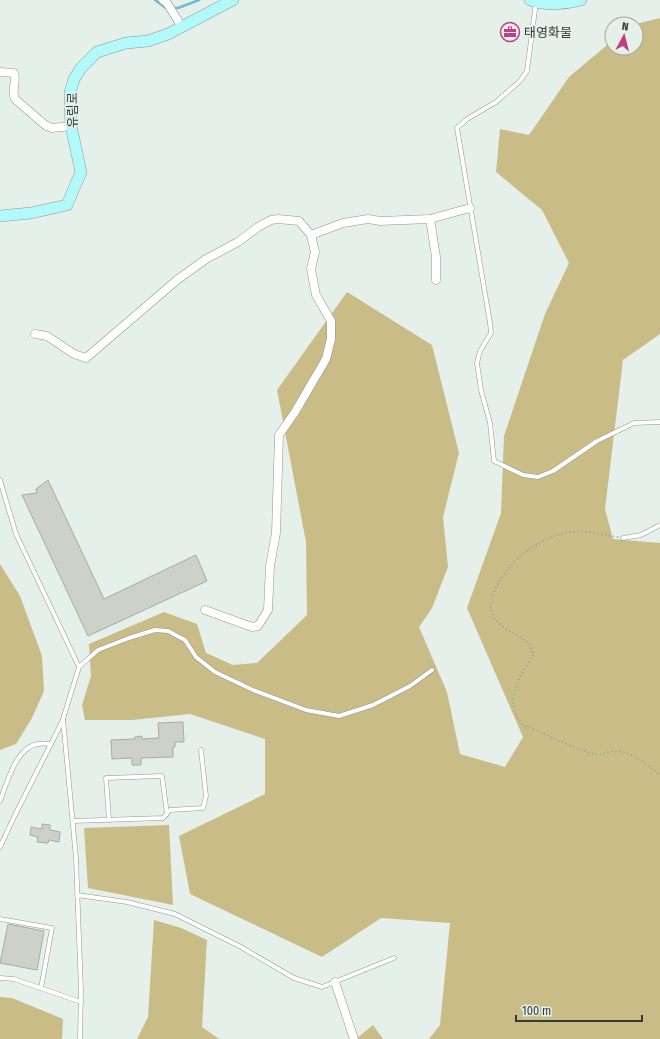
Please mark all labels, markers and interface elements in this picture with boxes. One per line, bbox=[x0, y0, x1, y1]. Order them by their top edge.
north arrow bbox=[604, 16, 644, 56]
text: N bbox=[621, 20, 629, 33]
office icon: 태영화물 bbox=[499, 21, 521, 43]
place label: 태영화물 bbox=[524, 25, 572, 40]
street label: 유림로 bbox=[65, 92, 80, 128]
scale bar bbox=[516, 997, 642, 1023]
text: 100 m bbox=[522, 1004, 551, 1018]

